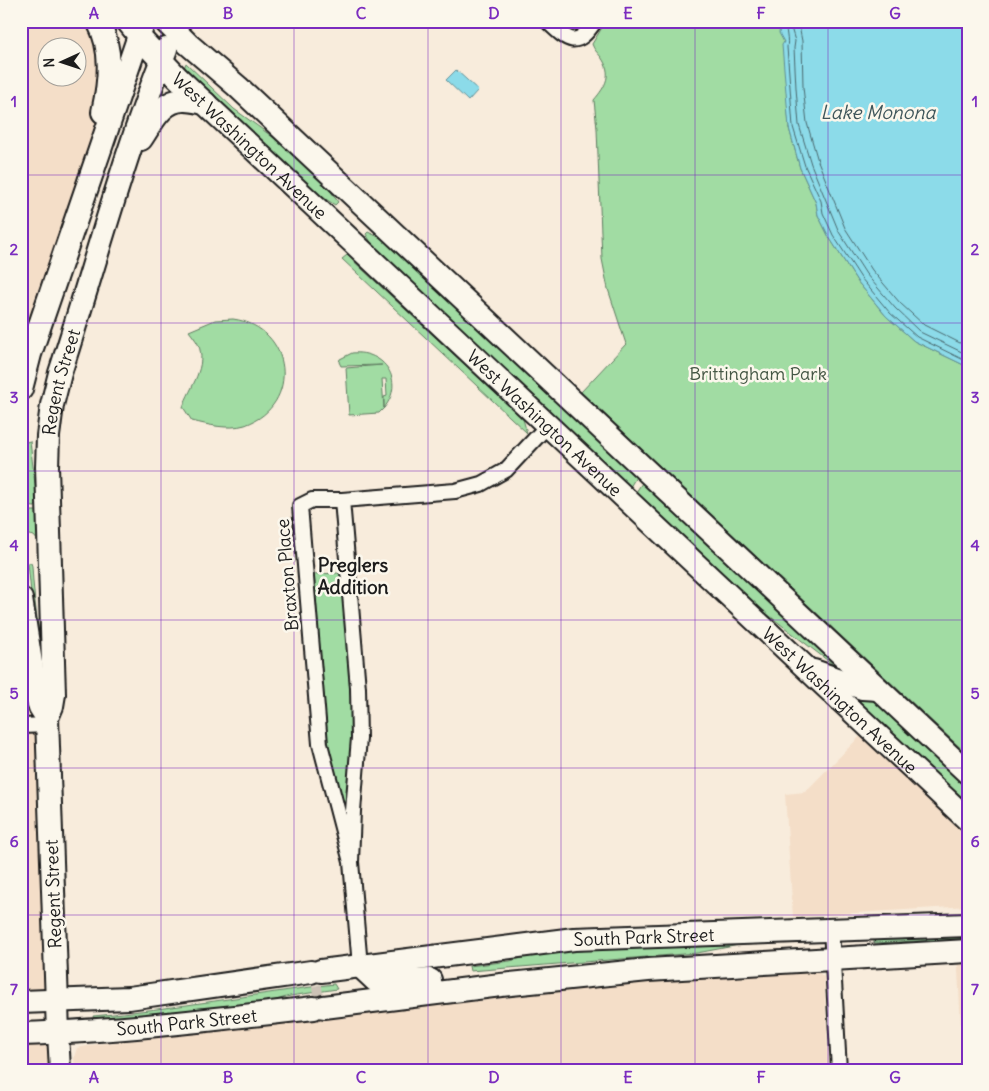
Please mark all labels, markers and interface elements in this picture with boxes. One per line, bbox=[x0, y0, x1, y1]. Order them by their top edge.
text: A bbox=[89, 3, 99, 23]
text: B bbox=[223, 3, 234, 23]
text: C bbox=[356, 3, 367, 23]
text: D bbox=[488, 3, 500, 23]
text: E bbox=[623, 3, 633, 23]
text: F bbox=[756, 3, 766, 23]
text: G bbox=[889, 3, 901, 23]
north arrow bbox=[38, 38, 88, 88]
text: N bbox=[40, 57, 58, 68]
street label: West Washington Avenue bbox=[167, 67, 332, 224]
text: 1 bbox=[11, 91, 17, 111]
text: 1 bbox=[972, 91, 978, 111]
water label: Lake Monona bbox=[821, 100, 937, 124]
text: 2 bbox=[10, 239, 19, 259]
text: 2 bbox=[971, 239, 980, 259]
street label: Regent Street bbox=[37, 326, 85, 437]
street label: West Washington Avenue bbox=[463, 344, 627, 501]
park label: Brittingham Park bbox=[689, 362, 827, 385]
text: 3 bbox=[9, 387, 19, 407]
text: 3 bbox=[970, 387, 980, 407]
street label: Braxton Place bbox=[271, 518, 303, 632]
text: 4 bbox=[9, 535, 19, 555]
text: 4 bbox=[970, 535, 980, 555]
district label: Preglers Addition bbox=[317, 553, 389, 599]
street label: West Washington Avenue bbox=[758, 622, 923, 778]
text: 5 bbox=[9, 683, 19, 703]
text: 5 bbox=[970, 683, 980, 703]
text: 6 bbox=[9, 831, 19, 851]
text: 6 bbox=[970, 831, 980, 851]
street label: Regent Street bbox=[40, 839, 66, 949]
street label: South Park Street bbox=[573, 923, 715, 951]
text: 7 bbox=[10, 979, 18, 999]
text: 7 bbox=[971, 979, 979, 999]
street label: South Park Street bbox=[115, 1003, 258, 1040]
text: A bbox=[89, 1067, 99, 1087]
text: B bbox=[223, 1067, 234, 1087]
text: C bbox=[356, 1067, 367, 1087]
text: D bbox=[488, 1067, 500, 1087]
text: E bbox=[623, 1067, 633, 1087]
text: F bbox=[756, 1067, 766, 1087]
text: G bbox=[889, 1067, 901, 1087]

